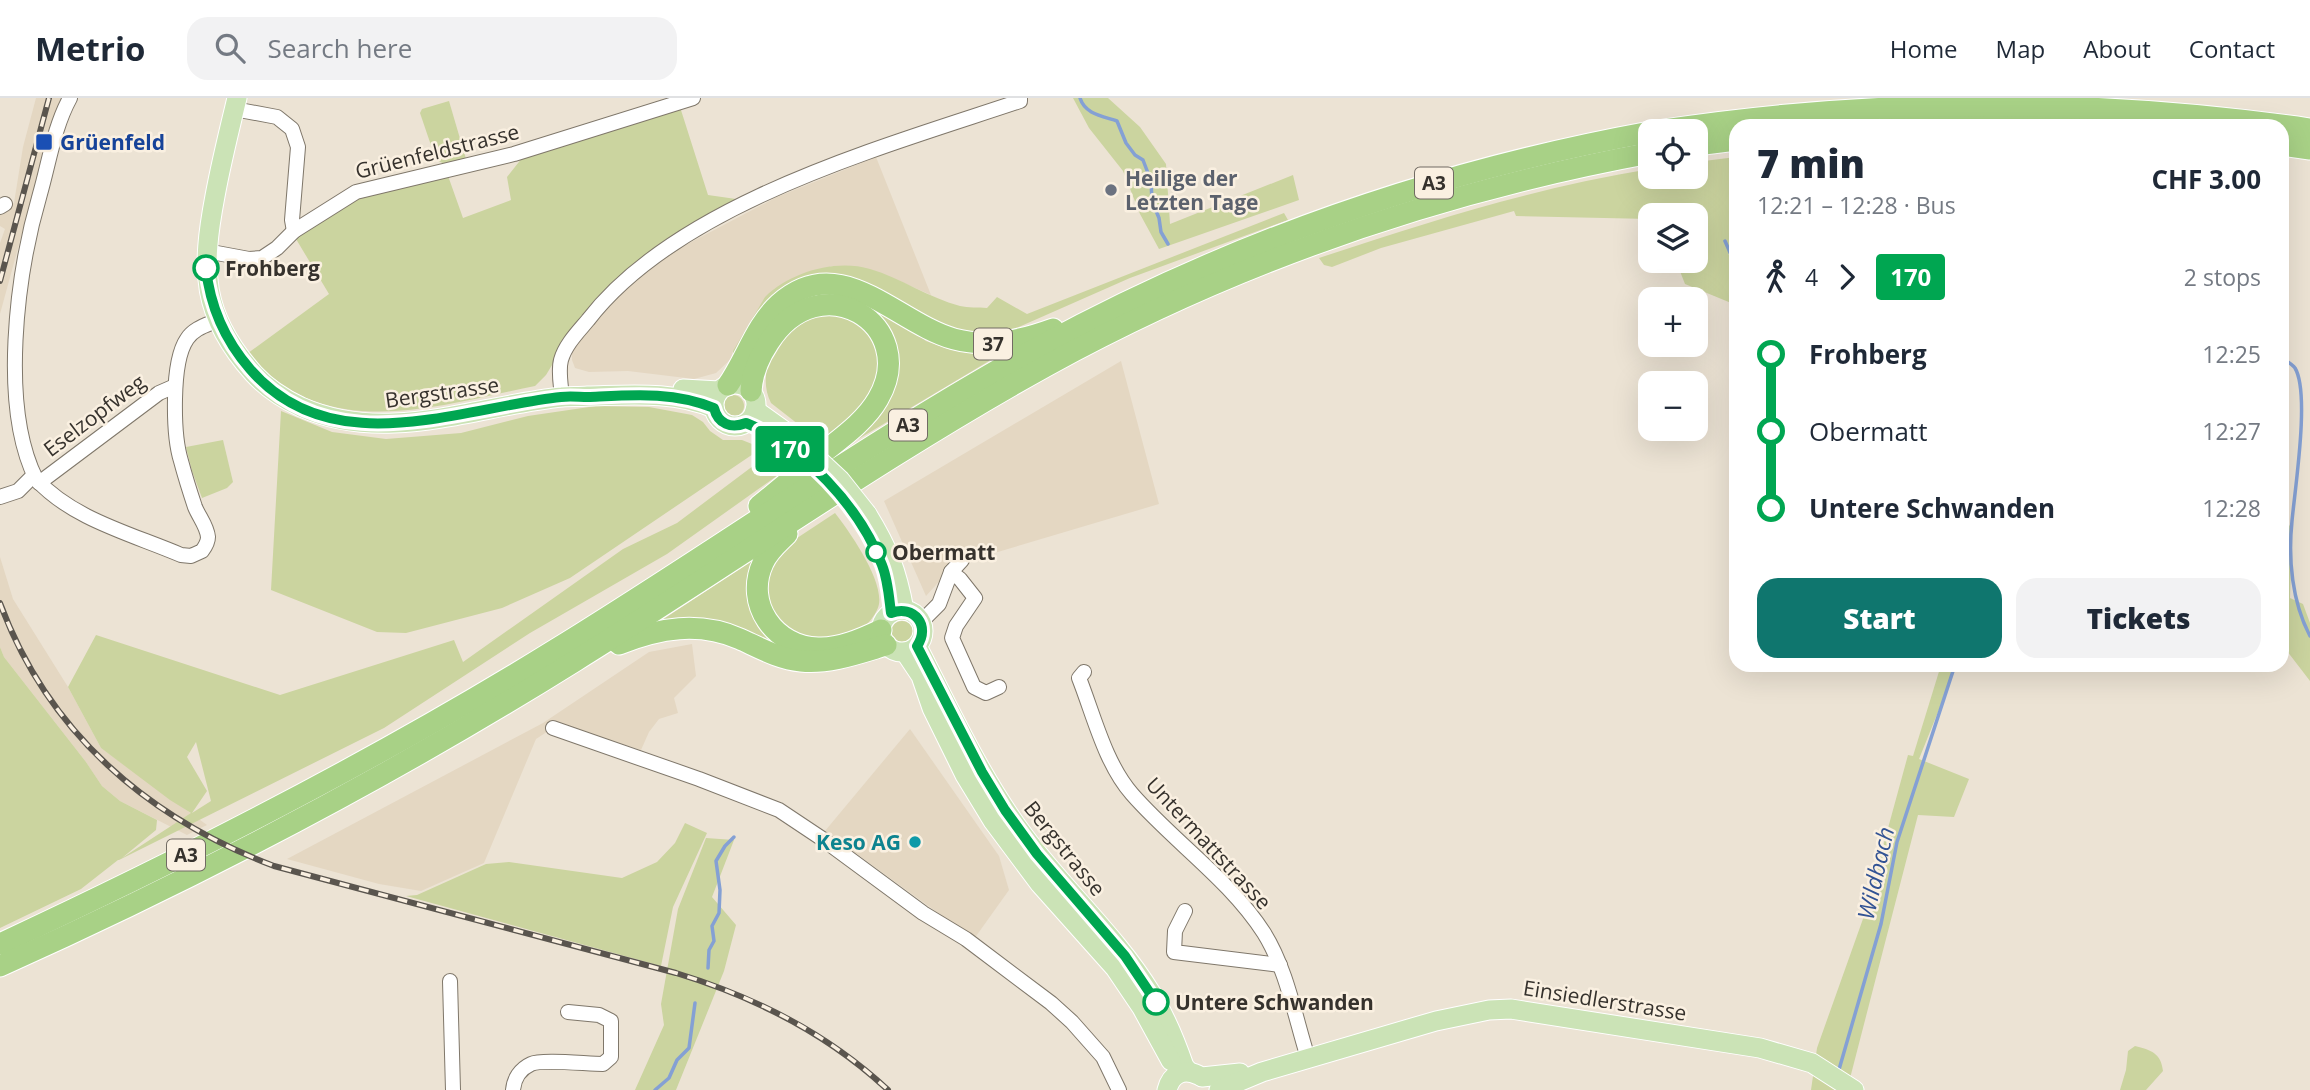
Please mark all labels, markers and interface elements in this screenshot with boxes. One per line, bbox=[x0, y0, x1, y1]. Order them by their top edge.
search box bbox=[187, 17, 677, 80]
text: Metrio bbox=[35, 26, 145, 71]
icon: search bbox=[211, 29, 249, 67]
text: Search here bbox=[267, 30, 412, 66]
text: Home bbox=[1890, 32, 1958, 65]
text: Map bbox=[1996, 32, 2045, 65]
text: About bbox=[2083, 32, 2151, 65]
text: Contact bbox=[2189, 32, 2275, 65]
street label: Grüenfeldstrasse bbox=[352, 117, 522, 185]
map controls bbox=[1638, 119, 1708, 441]
button: locate bbox=[1638, 119, 1708, 189]
place label: Grüenfeld bbox=[60, 128, 165, 156]
marker: Grüenfeld bbox=[34, 132, 54, 152]
text: 7 min bbox=[1757, 137, 1865, 189]
text: CHF 3.00 bbox=[2152, 161, 2261, 197]
place label: Heilige der Letzten Tage bbox=[1125, 164, 1259, 216]
road number: A3 bbox=[1415, 167, 1453, 198]
marker: Heilige der Letzten Tage bbox=[1103, 182, 1119, 198]
text: 12:21 – 12:28 · Bus bbox=[1757, 189, 1956, 221]
button: layers bbox=[1638, 203, 1708, 273]
place label: Frohberg bbox=[225, 254, 320, 282]
marker: Frohberg bbox=[193, 255, 219, 281]
icon: walk bbox=[1757, 258, 1795, 296]
icon: forward bbox=[1828, 258, 1866, 296]
text: 170 bbox=[1890, 260, 1931, 293]
text: 4 bbox=[1805, 261, 1818, 293]
text: 2 stops bbox=[2184, 261, 2261, 293]
button: + bbox=[1638, 287, 1708, 357]
road number: 37 bbox=[974, 328, 1012, 360]
text: Frohberg bbox=[1809, 336, 1927, 372]
text: 12:25 bbox=[2202, 338, 2261, 370]
street label: Eselzopfweg bbox=[37, 368, 151, 462]
street label: Bergstrasse bbox=[383, 370, 501, 414]
button: − bbox=[1638, 371, 1708, 441]
road number: A3 bbox=[889, 410, 927, 440]
text: Obermatt bbox=[1809, 413, 1927, 449]
text: 12:27 bbox=[2202, 415, 2261, 447]
line badge: 170 bbox=[750, 426, 830, 472]
text: 170 bbox=[769, 432, 811, 465]
text: Untere Schwanden bbox=[1809, 490, 2055, 526]
text: 12:28 bbox=[2202, 492, 2261, 524]
place label: Obermatt bbox=[892, 538, 995, 566]
marker: Obermatt bbox=[866, 542, 886, 562]
button: Start bbox=[1757, 578, 2002, 658]
button: Tickets bbox=[2016, 578, 2261, 658]
street label: Untermattstrasse bbox=[1140, 771, 1278, 915]
street label: Bergstrasse bbox=[1018, 795, 1112, 901]
water label: Wildbach bbox=[1849, 823, 1901, 923]
place label: Keso AG bbox=[816, 828, 901, 856]
marker: Keso AG bbox=[907, 834, 923, 850]
road number: A3 bbox=[167, 840, 205, 870]
street label: Einsiedlerstrasse bbox=[1521, 973, 1689, 1027]
place label: Untere Schwanden bbox=[1175, 988, 1374, 1016]
marker: Untere Schwanden bbox=[1143, 989, 1169, 1015]

